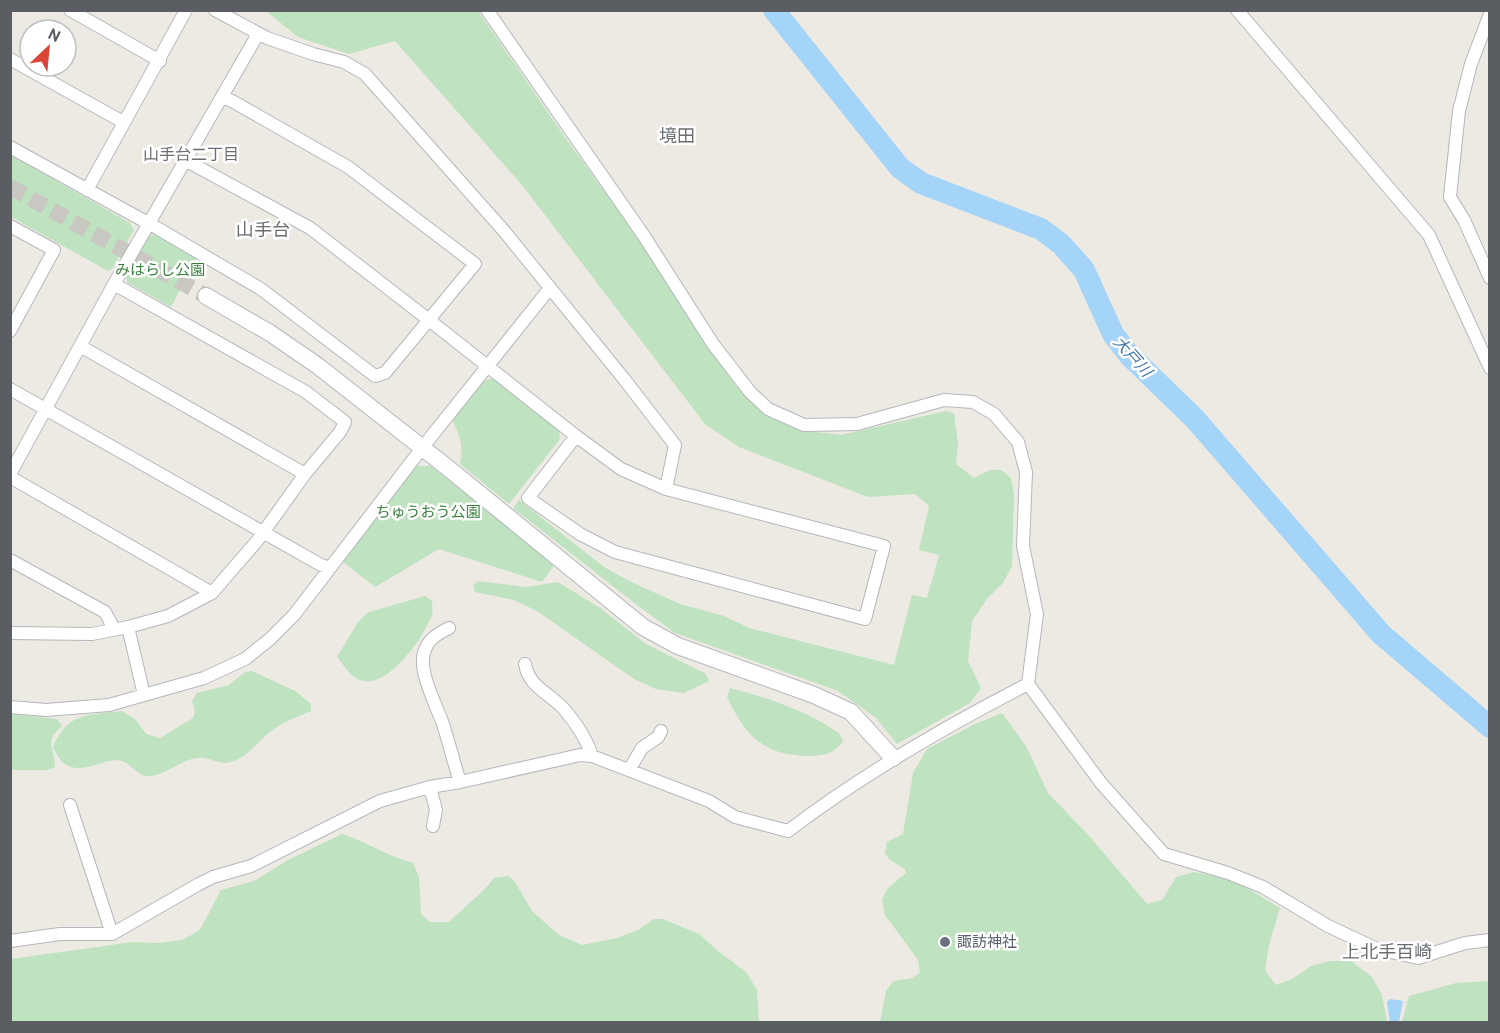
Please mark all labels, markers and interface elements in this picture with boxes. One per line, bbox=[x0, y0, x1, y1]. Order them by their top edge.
north arrow bbox=[18, 18, 78, 78]
text: N bbox=[44, 25, 63, 48]
district label: 境田 bbox=[659, 126, 695, 149]
district label: 山手台二丁目 bbox=[143, 146, 239, 166]
district label: 山手台 bbox=[236, 220, 290, 243]
park label: みはらし公園 bbox=[115, 262, 205, 281]
water label: 大戸川 bbox=[1108, 333, 1156, 383]
park label: ちゅうおう公園 bbox=[375, 504, 481, 523]
place label: 諏訪神社 bbox=[957, 934, 1017, 953]
marker: 諏訪神社 bbox=[938, 935, 952, 949]
district label: 上北手百崎 bbox=[1342, 942, 1432, 965]

